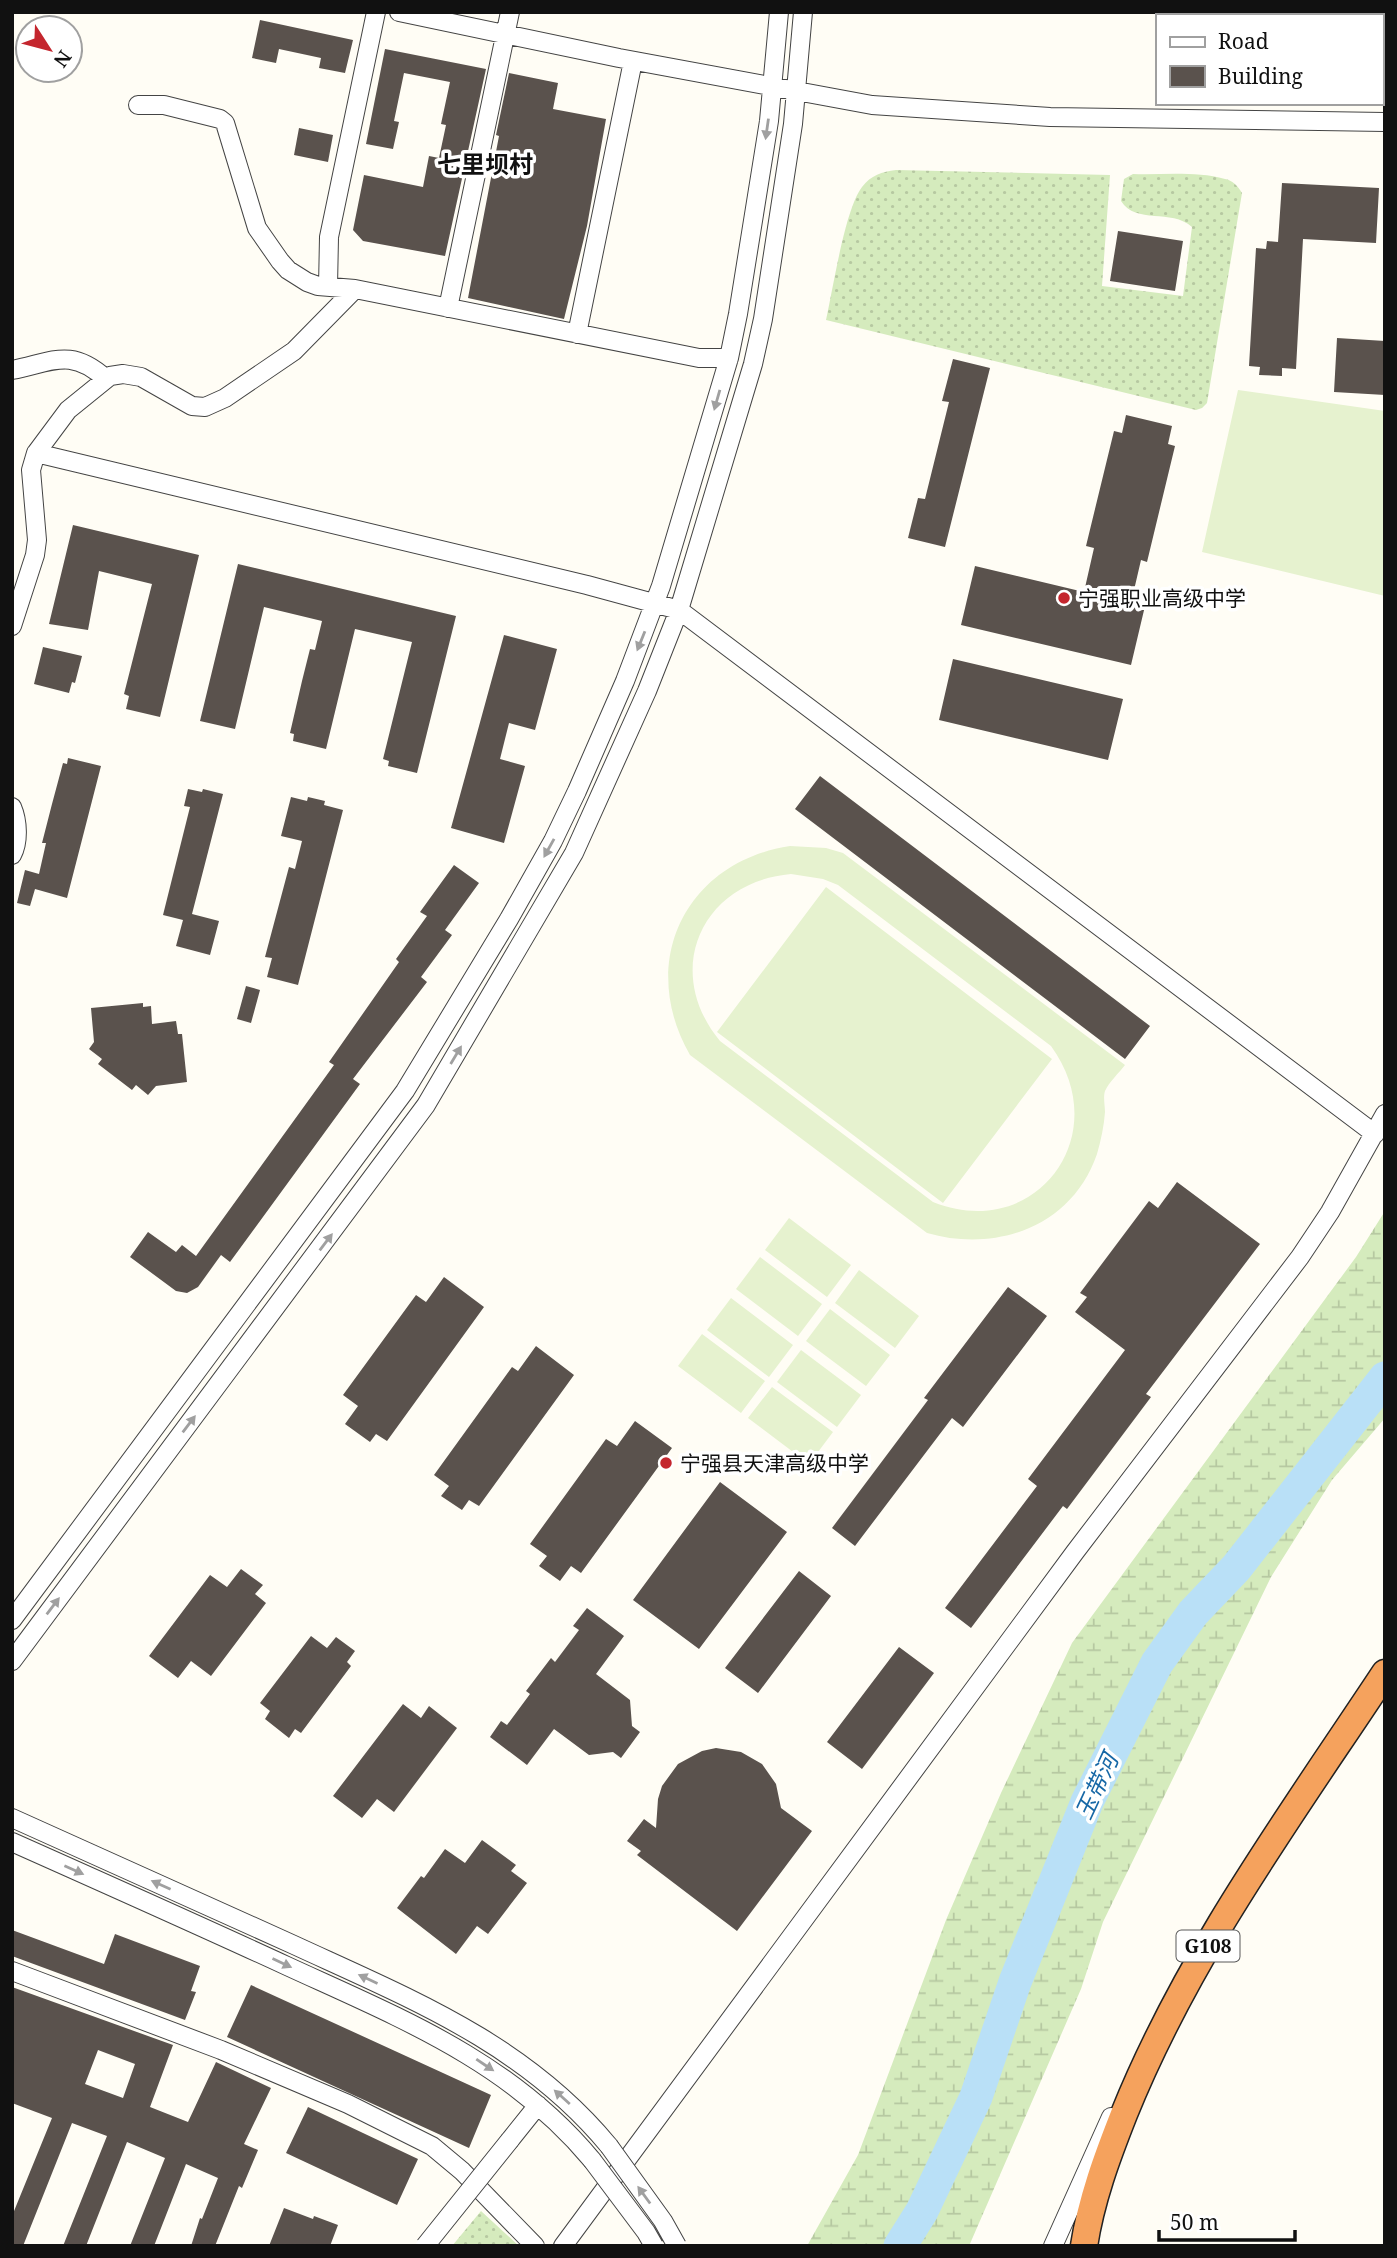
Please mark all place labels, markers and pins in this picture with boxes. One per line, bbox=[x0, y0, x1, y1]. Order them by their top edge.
place label: 宁强职业高级中学 bbox=[1078, 584, 1246, 612]
marker: 宁强职业高级中学 bbox=[1056, 590, 1072, 606]
place label: 宁强县天津高级中学 bbox=[680, 1449, 869, 1477]
marker: 宁强县天津高级中学 bbox=[658, 1455, 674, 1471]

